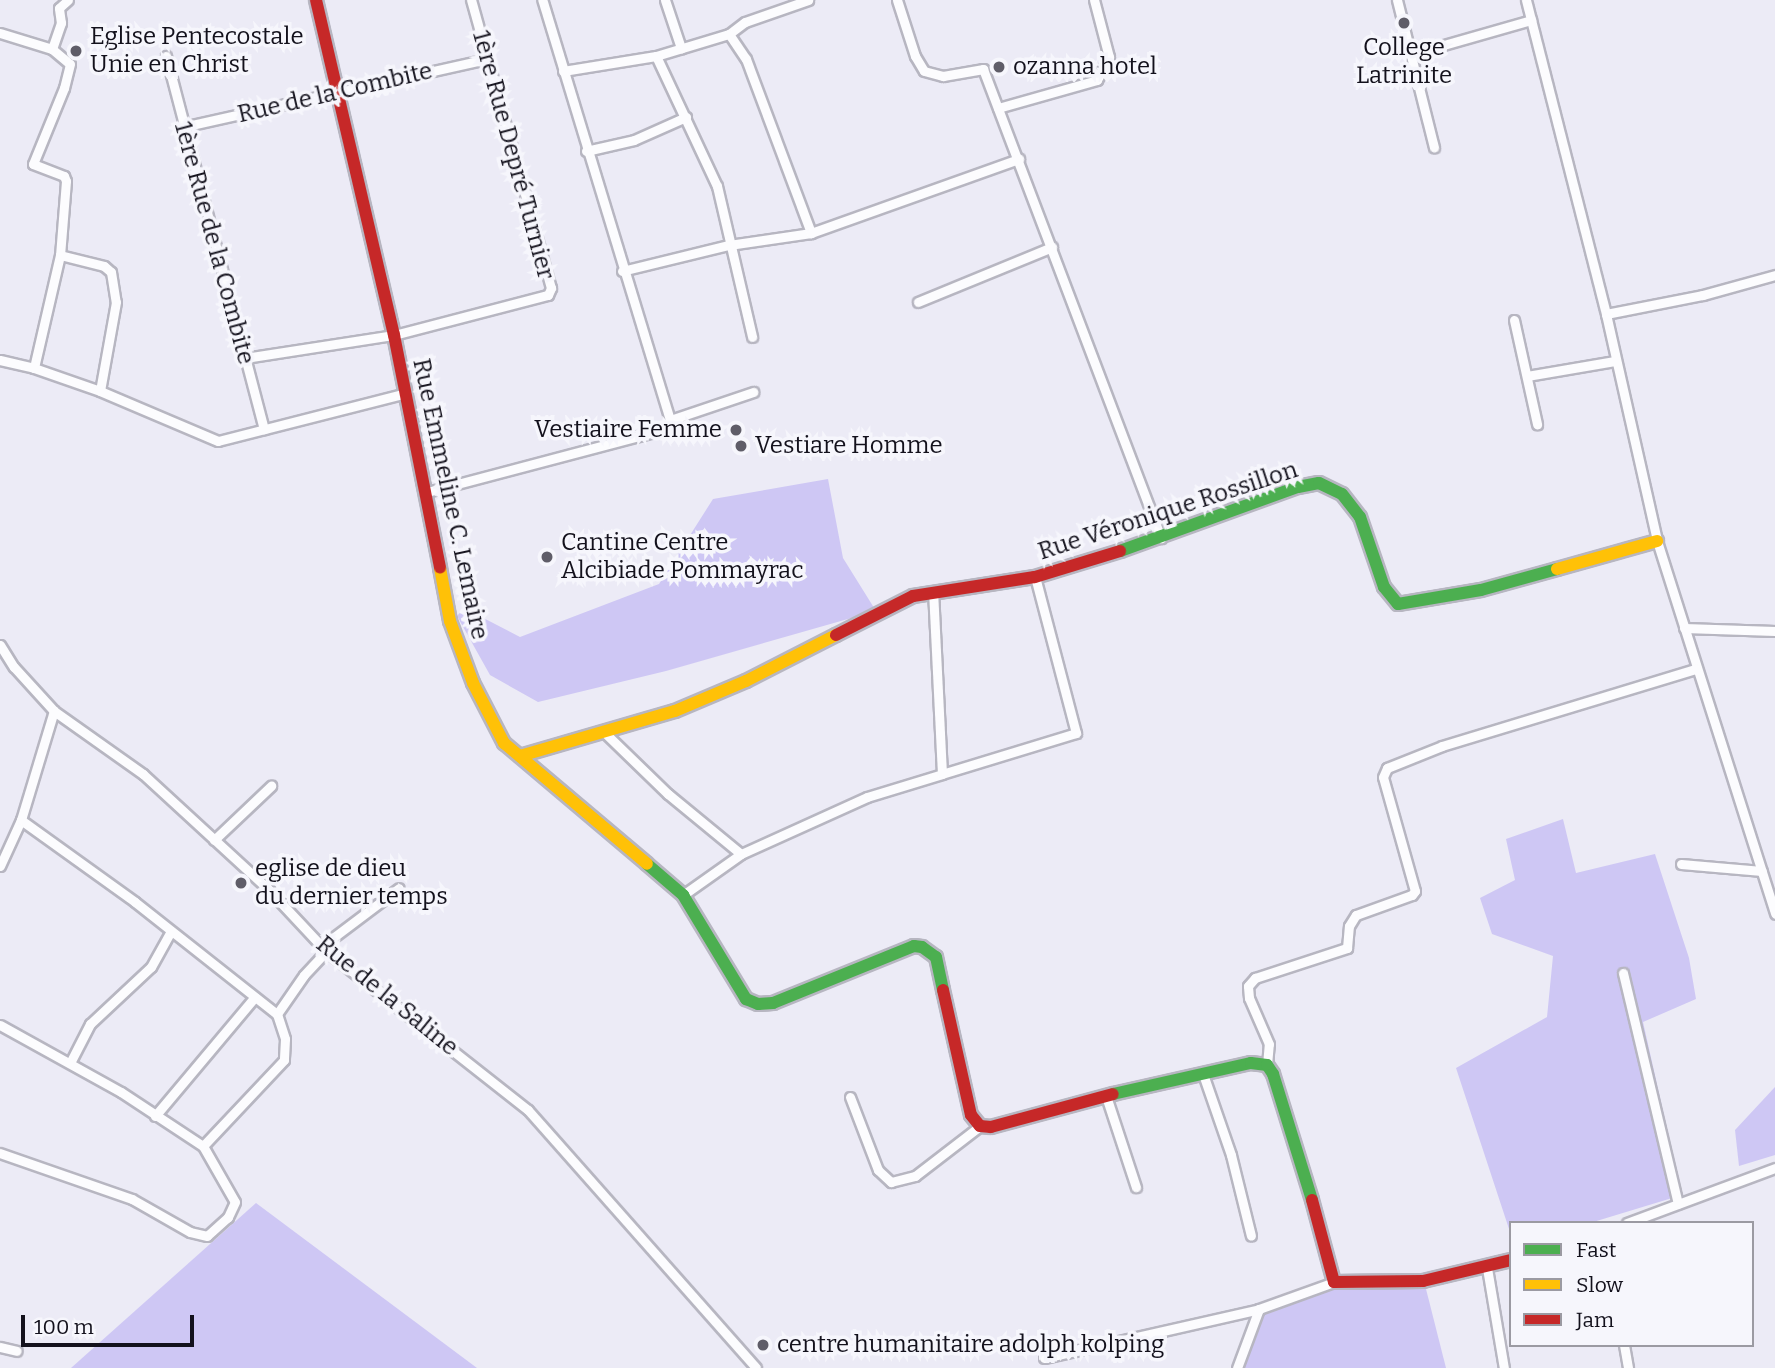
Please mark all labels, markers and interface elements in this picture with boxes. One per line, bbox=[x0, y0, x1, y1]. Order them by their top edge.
marker: College Latrinite bbox=[1396, 15, 1412, 31]
place label: Eglise Pentecostale Unie en Christ bbox=[90, 23, 304, 79]
street label: 1ère Rue Depré Turnier bbox=[466, 27, 560, 283]
place label: College Latrinite bbox=[1356, 34, 1452, 90]
marker: Eglise Pentecostale Unie en Christ bbox=[68, 43, 84, 59]
place label: ozanna hotel bbox=[1013, 53, 1157, 81]
street label: Rue de la Combite bbox=[235, 57, 435, 129]
marker: ozanna hotel bbox=[991, 59, 1007, 75]
street label: 1ère Rue de la Combite bbox=[168, 119, 260, 367]
street label: Rue Emmeline C. Lemaire bbox=[406, 356, 494, 642]
place label: Vestiaire Femme bbox=[534, 416, 722, 444]
marker: Vestiaire Femme bbox=[728, 422, 744, 438]
place label: Vestiare Homme bbox=[755, 432, 943, 460]
marker: Vestiare Homme bbox=[733, 438, 749, 454]
street label: Rue Véronique Rossillon bbox=[1035, 455, 1301, 567]
place label: Cantine Centre Alcibiade Pommayrac bbox=[561, 529, 803, 585]
marker: Cantine Centre Alcibiade Pommayrac bbox=[539, 549, 555, 565]
place label: eglise de dieu du dernier temps bbox=[255, 855, 448, 911]
marker: eglise de dieu du dernier temps bbox=[233, 875, 249, 891]
street label: Rue de la Saline bbox=[310, 930, 464, 1062]
legend bbox=[1509, 1221, 1754, 1347]
text: Fast bbox=[1576, 1237, 1616, 1263]
text: Slow bbox=[1576, 1272, 1623, 1298]
scale bar bbox=[24, 1302, 198, 1346]
text: Jam bbox=[1576, 1307, 1614, 1333]
text: 100 m bbox=[34, 1314, 94, 1340]
place label: centre humanitaire adolph kolping bbox=[777, 1331, 1164, 1359]
marker: centre humanitaire adolph kolping bbox=[755, 1337, 771, 1353]

